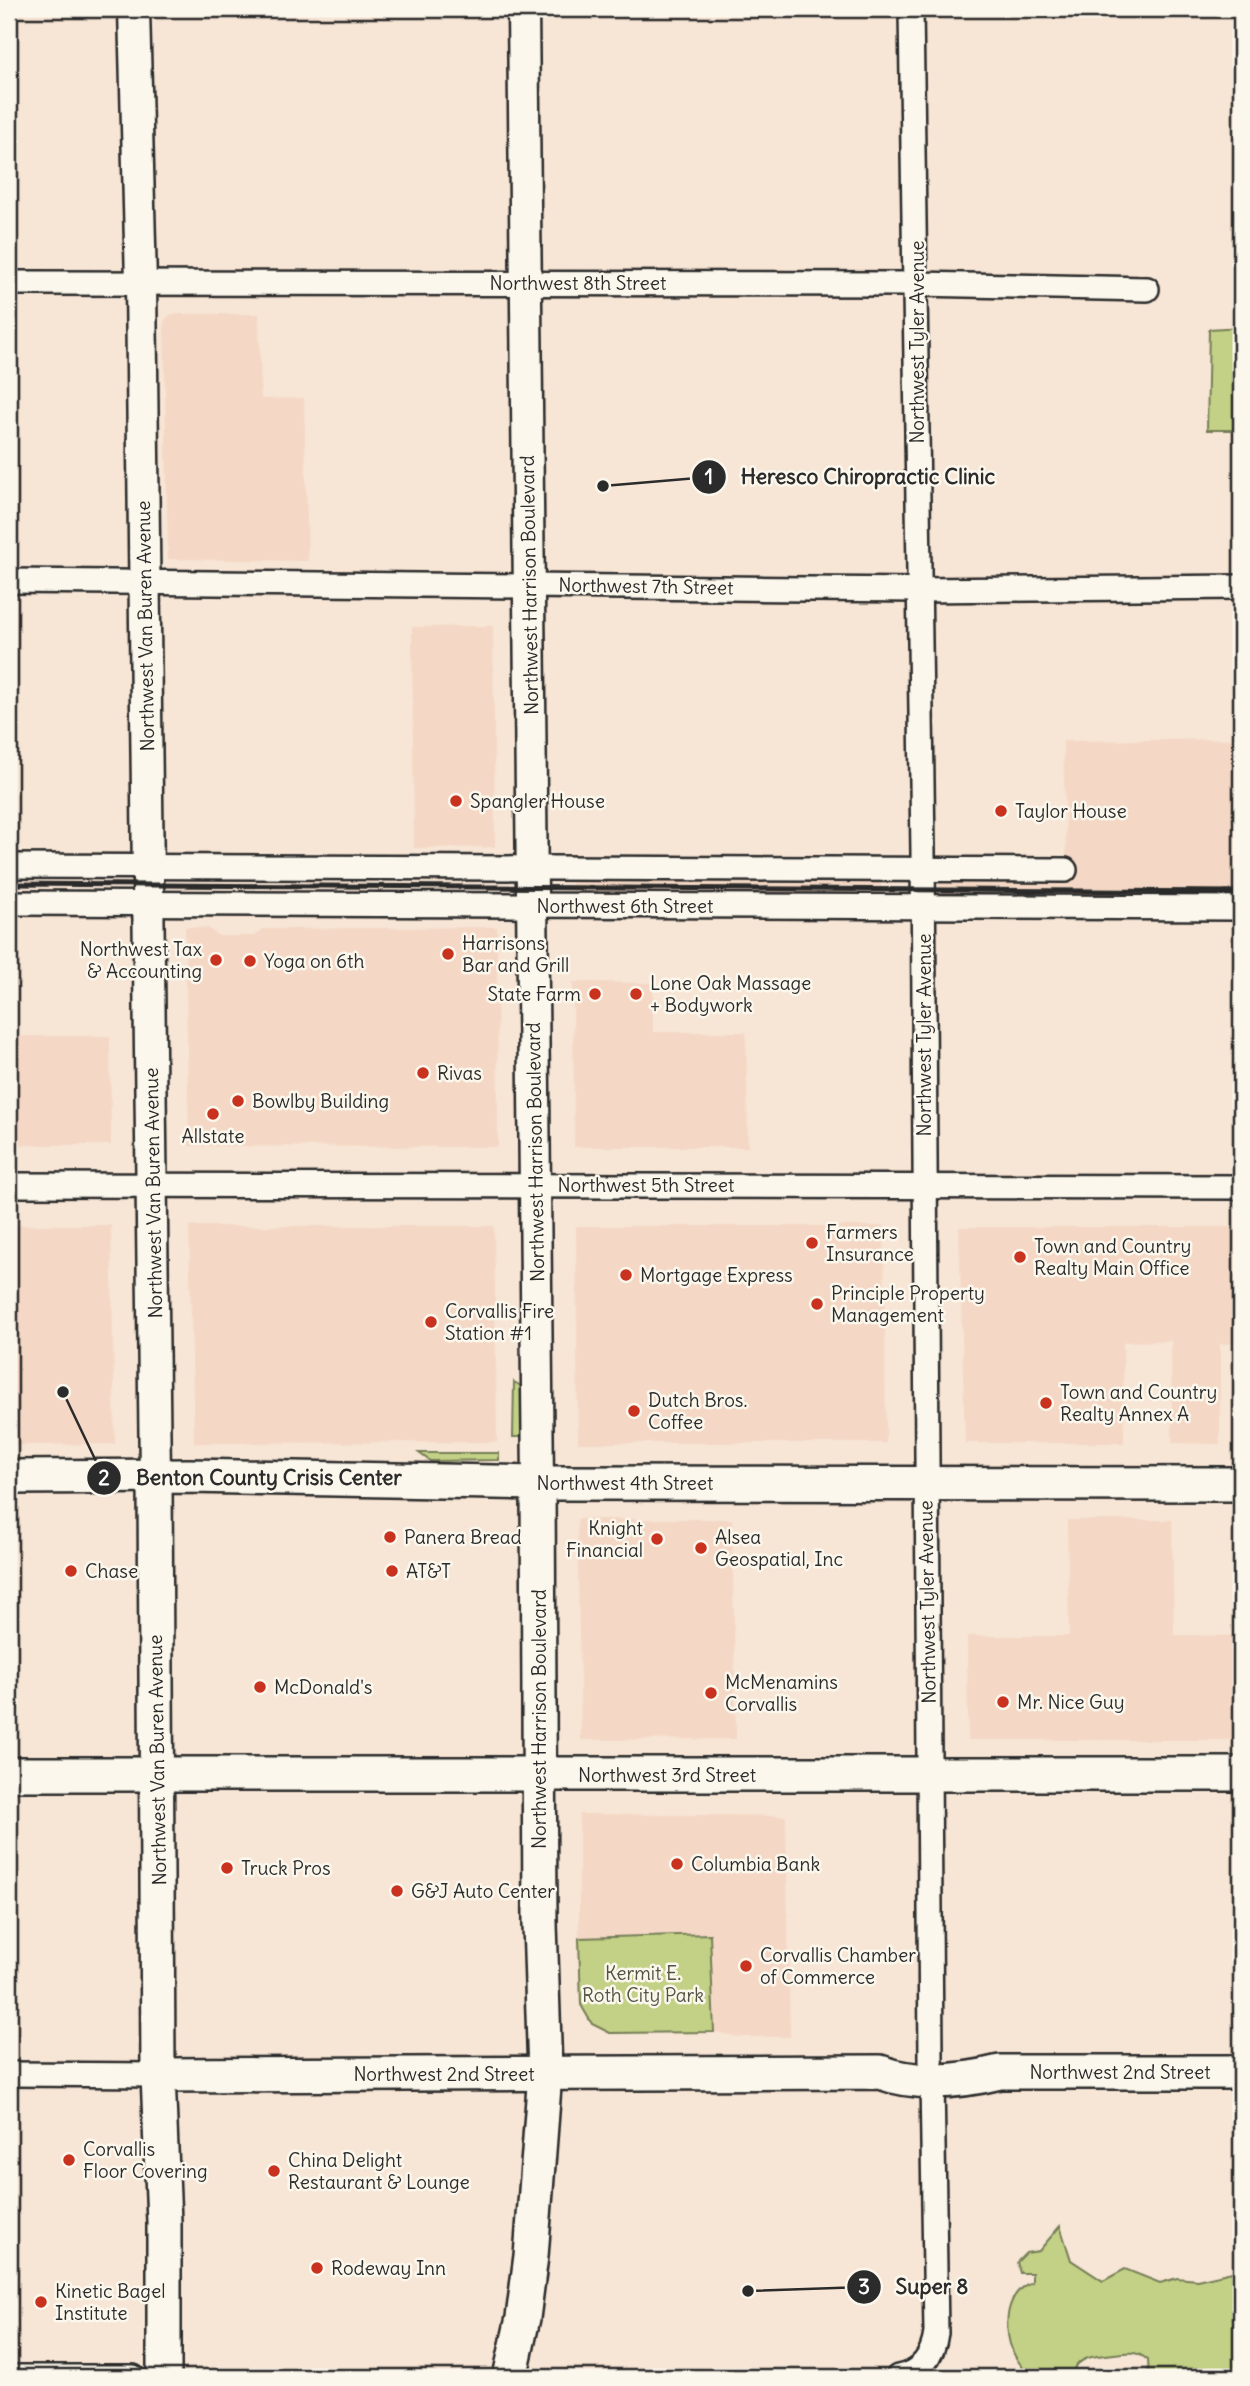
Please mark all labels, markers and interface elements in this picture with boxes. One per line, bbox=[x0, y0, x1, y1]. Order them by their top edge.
street label: Northwest Tyler Avenue bbox=[905, 240, 929, 444]
street label: Northwest 8th Street bbox=[490, 271, 666, 295]
street label: Northwest Harrison Boulevard bbox=[515, 455, 543, 715]
callout: Heresco Chiropractic Clinic bbox=[692, 456, 1009, 498]
text: 1 bbox=[705, 463, 713, 490]
text: Heresco Chiropractic Clinic bbox=[741, 463, 995, 490]
street label: Northwest Van Buren Avenue bbox=[131, 500, 159, 752]
street label: Northwest 7th Street bbox=[558, 572, 734, 600]
place label: Spangler House bbox=[470, 789, 605, 813]
marker: Spangler House bbox=[448, 793, 464, 809]
place label: Taylor House bbox=[1015, 799, 1127, 823]
marker: Taylor House bbox=[993, 803, 1009, 819]
street label: Northwest 6th Street bbox=[537, 894, 713, 918]
place label: Harrisons Bar and Grill bbox=[462, 931, 569, 977]
street label: Northwest Tyler Avenue bbox=[912, 933, 936, 1137]
place label: Northwest Tax & Accounting bbox=[80, 937, 203, 983]
marker: Harrisons Bar and Grill bbox=[440, 946, 456, 962]
place label: Yoga on 6th bbox=[264, 949, 364, 973]
marker: Northwest Tax & Accounting bbox=[208, 952, 224, 968]
marker: Yoga on 6th bbox=[242, 953, 258, 969]
place label: Lone Oak Massage + Bodywork bbox=[650, 971, 811, 1017]
place label: State Farm bbox=[487, 982, 581, 1006]
marker: State Farm bbox=[587, 986, 603, 1002]
marker: Lone Oak Massage + Bodywork bbox=[628, 986, 644, 1002]
street label: Northwest Harrison Boulevard bbox=[521, 1022, 549, 1282]
place label: Rivas bbox=[437, 1061, 482, 1085]
marker: Rivas bbox=[415, 1065, 431, 1081]
street label: Northwest Van Buren Avenue bbox=[139, 1067, 167, 1319]
place label: Bowlby Building bbox=[252, 1089, 389, 1113]
marker: Bowlby Building bbox=[230, 1093, 246, 1109]
marker: Allstate bbox=[205, 1106, 221, 1122]
place label: Allstate bbox=[181, 1124, 245, 1148]
street label: Northwest 5th Street bbox=[558, 1173, 734, 1197]
place label: Farmers Insurance bbox=[826, 1220, 914, 1266]
place label: Town and Country Realty Main Office bbox=[1034, 1234, 1191, 1280]
marker: Farmers Insurance bbox=[804, 1235, 820, 1251]
marker: Town and Country Realty Main Office bbox=[1012, 1249, 1028, 1265]
place label: Mortgage Express bbox=[640, 1263, 793, 1287]
marker: Mortgage Express bbox=[618, 1267, 634, 1283]
place label: Principle Property Management bbox=[831, 1281, 985, 1327]
marker: Principle Property Management bbox=[809, 1296, 825, 1312]
place label: Corvallis Fire Station #1 bbox=[445, 1299, 554, 1345]
marker: Corvallis Fire Station #1 bbox=[423, 1314, 439, 1330]
place label: Town and Country Realty Annex A bbox=[1060, 1380, 1217, 1426]
place label: Dutch Bros. Coffee bbox=[648, 1388, 747, 1434]
marker: Town and Country Realty Annex A bbox=[1038, 1395, 1054, 1411]
marker: Dutch Bros. Coffee bbox=[626, 1403, 642, 1419]
callout: Benton County Crisis Center bbox=[87, 1457, 416, 1499]
text: 2 bbox=[98, 1464, 110, 1491]
text: Benton County Crisis Center bbox=[136, 1464, 402, 1491]
street label: Northwest 4th Street bbox=[537, 1471, 713, 1495]
street label: Northwest Tyler Avenue bbox=[913, 1500, 941, 1704]
place label: Knight Financial bbox=[566, 1516, 643, 1562]
place label: Panera Bread bbox=[404, 1525, 522, 1549]
place label: Alsea Geospatial, Inc bbox=[715, 1525, 843, 1571]
marker: Panera Bread bbox=[382, 1529, 398, 1545]
marker: Knight Financial bbox=[649, 1531, 665, 1547]
marker: Alsea Geospatial, Inc bbox=[693, 1540, 709, 1556]
place label: Chase bbox=[85, 1559, 138, 1583]
place label: AT&T bbox=[406, 1559, 451, 1583]
marker: Chase bbox=[63, 1563, 79, 1579]
marker: AT&T bbox=[384, 1563, 400, 1579]
street label: Northwest Harrison Boulevard bbox=[527, 1589, 551, 1849]
street label: Northwest Van Buren Avenue bbox=[143, 1634, 171, 1886]
place label: McMenamins Corvallis bbox=[725, 1670, 838, 1716]
place label: McDonald's bbox=[274, 1675, 372, 1699]
marker: McDonald's bbox=[252, 1679, 268, 1695]
marker: McMenamins Corvallis bbox=[703, 1685, 719, 1701]
place label: Mr. Nice Guy bbox=[1017, 1690, 1124, 1714]
marker: Mr. Nice Guy bbox=[995, 1694, 1011, 1710]
street label: Northwest 3rd Street bbox=[578, 1763, 756, 1787]
place label: Columbia Bank bbox=[691, 1852, 820, 1876]
place label: Truck Pros bbox=[241, 1856, 331, 1880]
marker: Columbia Bank bbox=[669, 1856, 685, 1872]
marker: Truck Pros bbox=[219, 1860, 235, 1876]
place label: G&J Auto Center bbox=[411, 1879, 555, 1903]
marker: G&J Auto Center bbox=[389, 1883, 405, 1899]
place label: Corvallis Chamber of Commerce bbox=[760, 1943, 916, 1989]
marker: Corvallis Chamber of Commerce bbox=[738, 1958, 754, 1974]
park label: Kermit E. Roth City Park bbox=[582, 1961, 704, 2007]
street label: Northwest 2nd Street bbox=[1029, 2060, 1211, 2084]
street label: Northwest 2nd Street bbox=[353, 2062, 535, 2086]
place label: Corvallis Floor Covering bbox=[83, 2137, 208, 2183]
place label: China Delight Restaurant & Lounge bbox=[288, 2148, 470, 2194]
marker: Corvallis Floor Covering bbox=[61, 2152, 77, 2168]
marker: China Delight Restaurant & Lounge bbox=[266, 2163, 282, 2179]
place label: Rodeway Inn bbox=[331, 2256, 446, 2280]
marker: Rodeway Inn bbox=[309, 2260, 325, 2276]
callout: Super 8 bbox=[846, 2266, 982, 2308]
text: 3 bbox=[858, 2273, 870, 2300]
text: Super 8 bbox=[896, 2273, 968, 2300]
place label: Kinetic Bagel Institute bbox=[55, 2279, 165, 2325]
marker: Kinetic Bagel Institute bbox=[33, 2294, 49, 2310]

